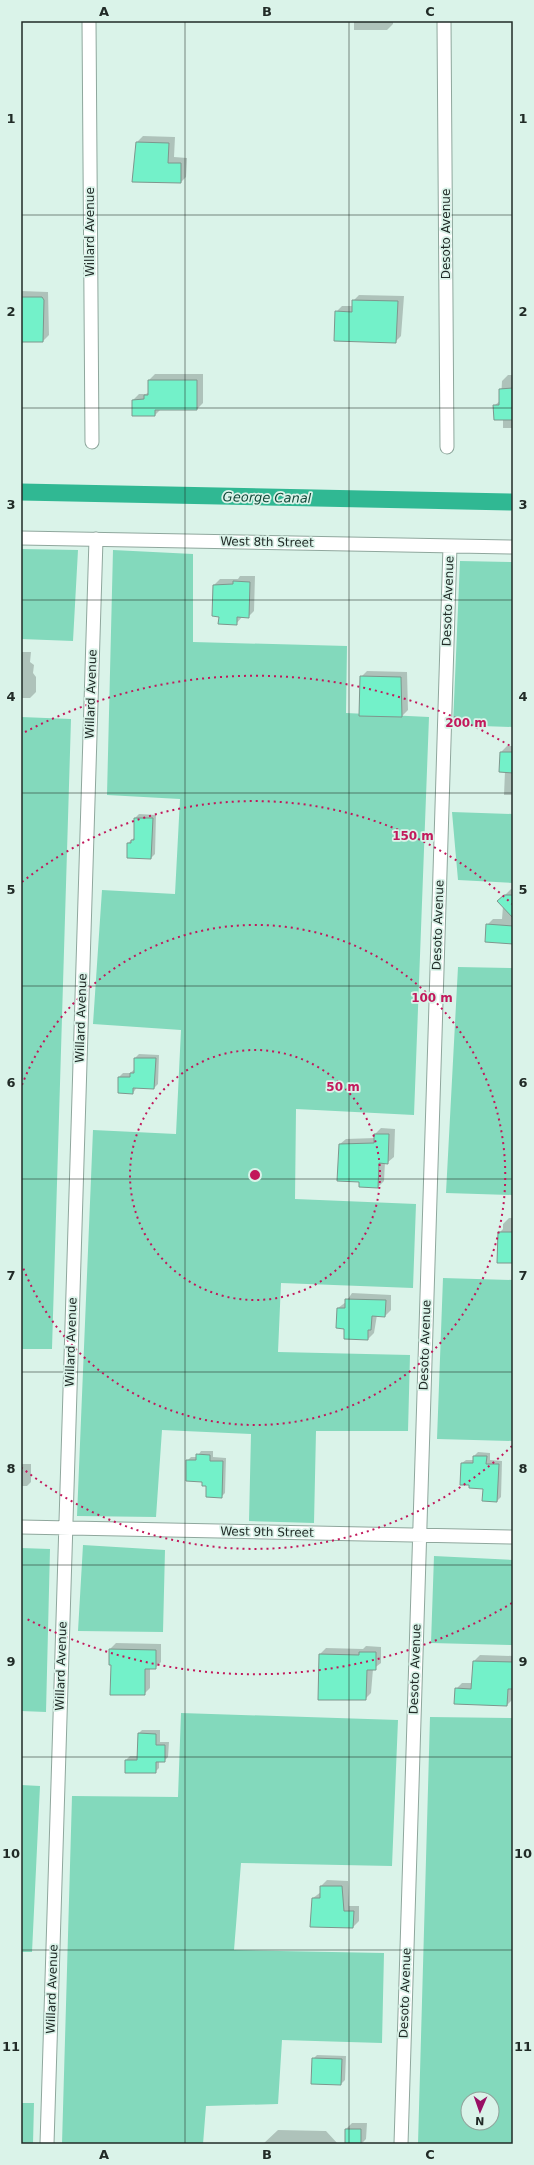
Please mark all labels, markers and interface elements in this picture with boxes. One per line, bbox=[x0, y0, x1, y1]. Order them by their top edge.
text: A bbox=[99, 4, 109, 19]
text: B bbox=[262, 4, 272, 19]
text: C bbox=[425, 4, 435, 19]
text: 1 bbox=[6, 111, 16, 126]
text: 1 bbox=[518, 111, 528, 126]
street label: Willard Avenue bbox=[83, 187, 97, 277]
street label: Desoto Avenue bbox=[439, 189, 453, 279]
text: 2 bbox=[6, 304, 16, 319]
text: 2 bbox=[518, 304, 528, 319]
water label: George Canal bbox=[223, 489, 312, 506]
text: 3 bbox=[6, 497, 16, 512]
text: 3 bbox=[518, 497, 528, 512]
street label: West 8th Street bbox=[220, 534, 314, 550]
street label: Desoto Avenue bbox=[439, 555, 457, 647]
street label: Willard Avenue bbox=[82, 649, 100, 739]
text: 4 bbox=[6, 689, 16, 704]
text: 4 bbox=[518, 689, 528, 704]
text: 200 m bbox=[445, 716, 487, 730]
text: 150 m bbox=[392, 829, 434, 843]
street label: Desoto Avenue bbox=[429, 879, 447, 971]
text: 5 bbox=[6, 882, 16, 897]
text: 5 bbox=[518, 882, 528, 897]
street label: Willard Avenue bbox=[72, 973, 90, 1063]
text: 100 m bbox=[411, 991, 453, 1005]
text: 6 bbox=[6, 1075, 16, 1090]
text: 6 bbox=[518, 1075, 528, 1090]
text: 50 m bbox=[326, 1080, 360, 1094]
centre of rings bbox=[248, 1168, 262, 1182]
text: 7 bbox=[6, 1268, 16, 1283]
text: 7 bbox=[518, 1268, 528, 1283]
street label: Willard Avenue bbox=[62, 1297, 80, 1387]
street label: Desoto Avenue bbox=[416, 1299, 434, 1391]
text: 8 bbox=[6, 1461, 16, 1476]
text: 8 bbox=[518, 1461, 528, 1476]
street label: West 9th Street bbox=[220, 1524, 314, 1540]
street label: Willard Avenue bbox=[52, 1621, 70, 1711]
street label: Desoto Avenue bbox=[406, 1623, 424, 1715]
text: 9 bbox=[6, 1654, 16, 1669]
text: 9 bbox=[518, 1654, 528, 1669]
text: 10 bbox=[2, 1846, 20, 1861]
text: 10 bbox=[514, 1846, 532, 1861]
street label: Willard Avenue bbox=[43, 1944, 61, 2034]
street label: Desoto Avenue bbox=[396, 1947, 414, 2039]
text: 11 bbox=[2, 2039, 20, 2054]
text: 11 bbox=[514, 2039, 532, 2054]
north arrow bbox=[460, 2091, 500, 2131]
text: N bbox=[475, 2114, 485, 2127]
text: A bbox=[99, 2147, 109, 2162]
text: B bbox=[262, 2147, 272, 2162]
text: C bbox=[425, 2147, 435, 2162]

